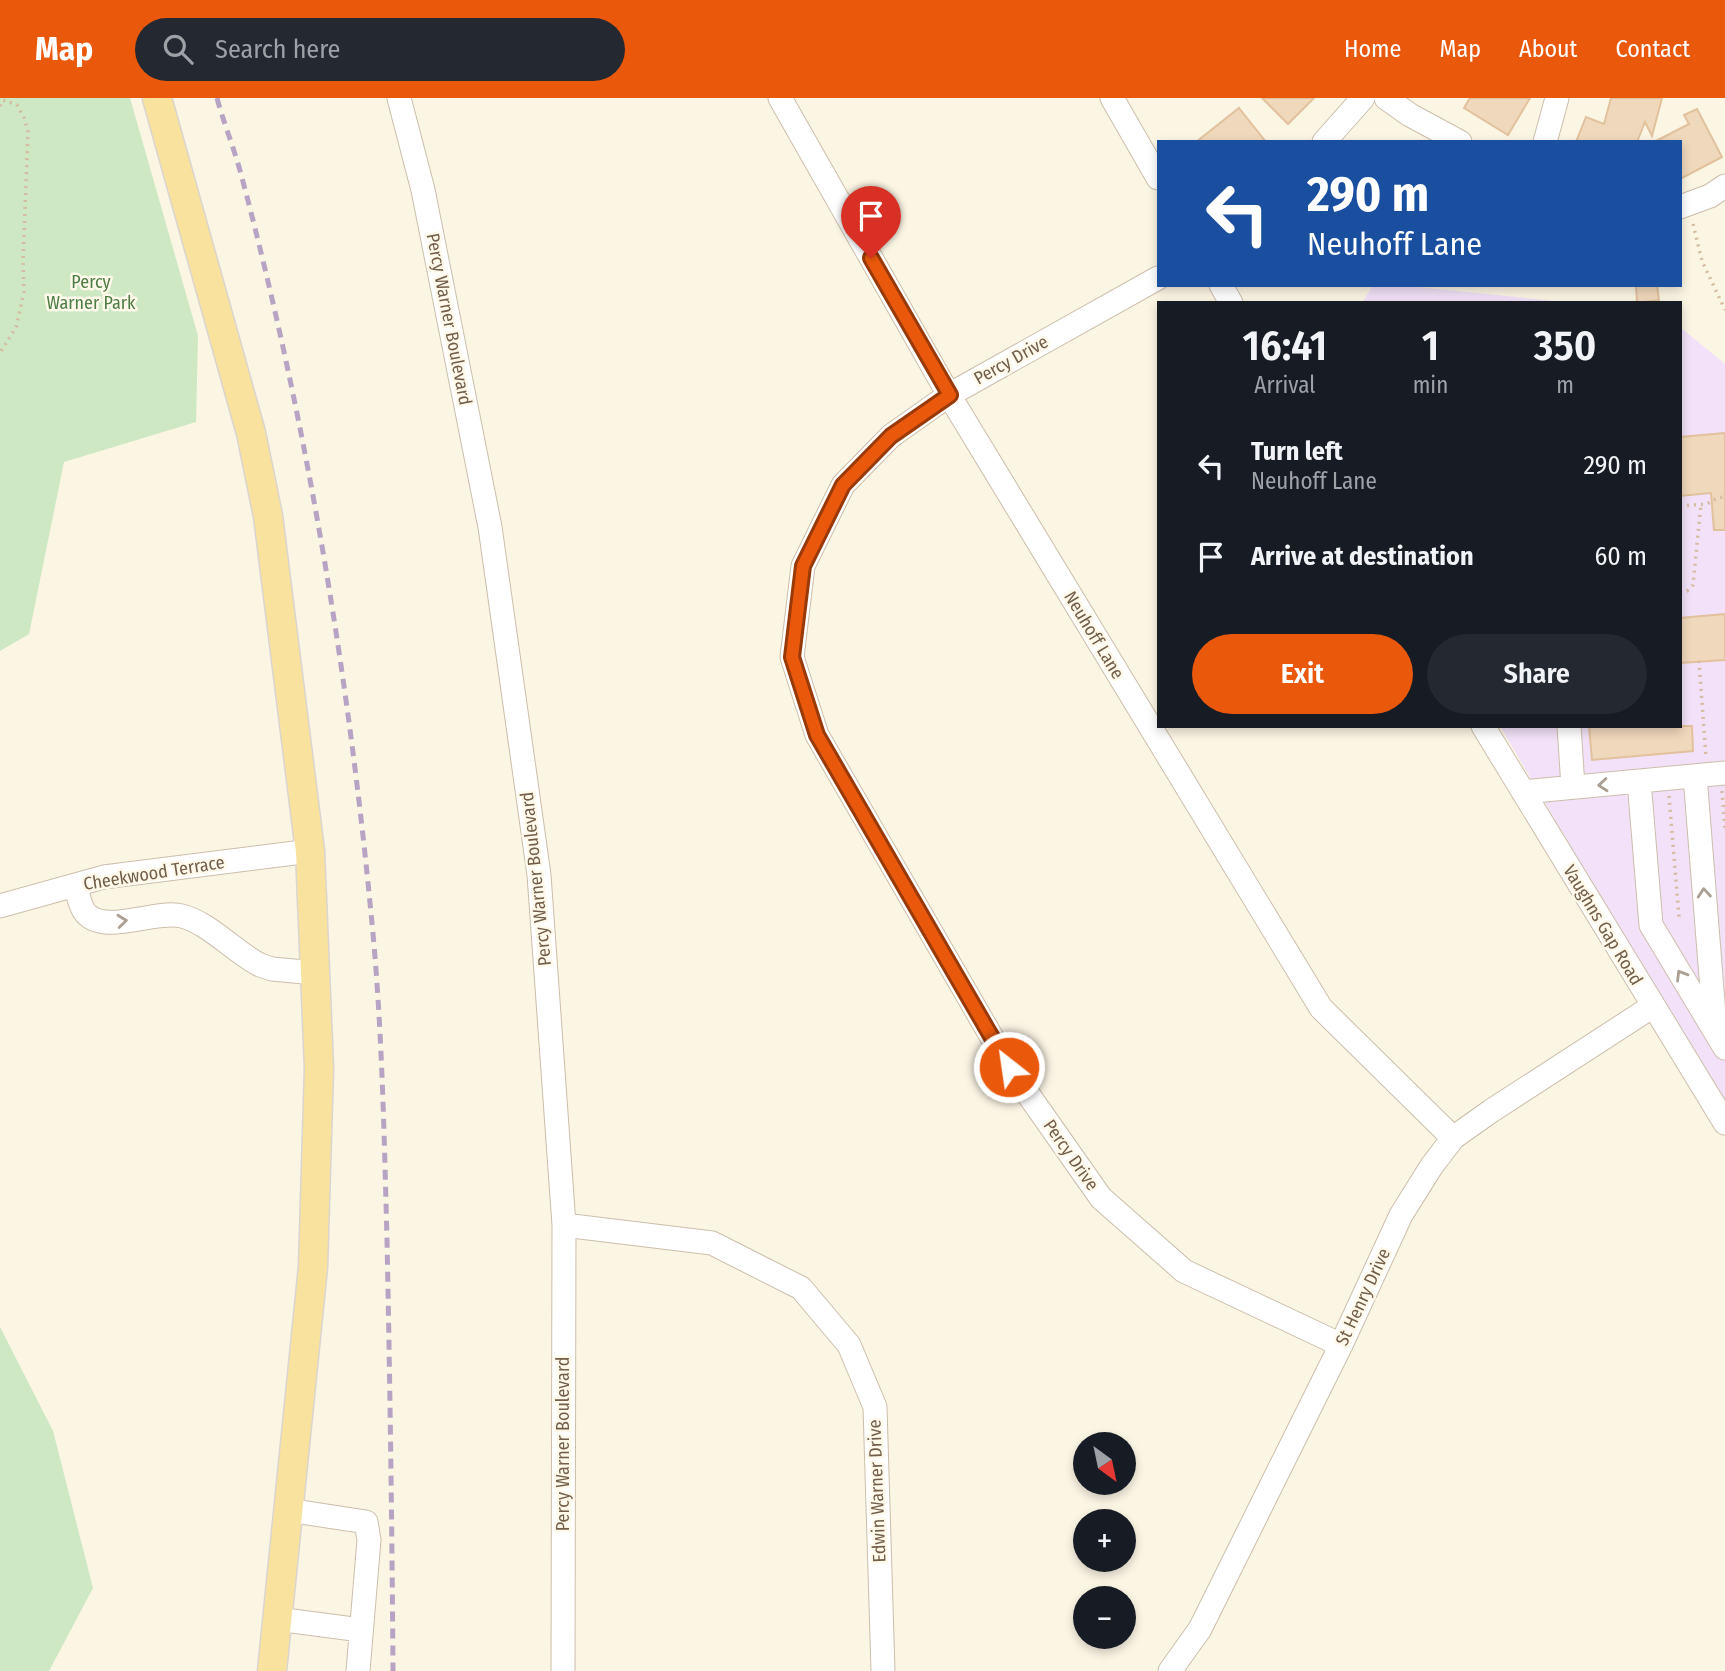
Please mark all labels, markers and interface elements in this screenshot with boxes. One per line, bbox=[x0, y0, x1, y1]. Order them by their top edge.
search box bbox=[135, 18, 625, 81]
text: Map bbox=[35, 29, 93, 69]
icon: search bbox=[159, 30, 197, 68]
text: Search here bbox=[215, 34, 340, 65]
text: Home bbox=[1344, 35, 1401, 63]
text: Map bbox=[1439, 35, 1481, 63]
text: About bbox=[1519, 35, 1577, 63]
text: Contact bbox=[1615, 35, 1690, 63]
text: 290 m bbox=[1307, 165, 1429, 224]
icon: left bbox=[1192, 168, 1283, 259]
pin bbox=[841, 186, 901, 258]
icon: arrive bbox=[852, 197, 890, 235]
text: Neuhoff Lane bbox=[1307, 225, 1482, 263]
street label: Percy Warner Boulevard bbox=[422, 231, 476, 407]
park label: Percy Warner Park bbox=[47, 271, 136, 314]
text: 16:41 bbox=[1243, 321, 1327, 371]
text: 1 bbox=[1422, 321, 1439, 371]
text: 350 bbox=[1534, 321, 1596, 371]
street label: Percy Drive bbox=[970, 331, 1052, 389]
text: Arrival bbox=[1254, 371, 1315, 399]
text: min bbox=[1413, 371, 1448, 399]
text: m bbox=[1556, 371, 1574, 399]
text: Turn left bbox=[1251, 436, 1343, 467]
icon: left bbox=[1192, 447, 1230, 485]
text: 290 m bbox=[1583, 450, 1647, 481]
text: Neuhoff Lane bbox=[1251, 467, 1377, 495]
icon: arrive bbox=[1192, 538, 1230, 576]
text: Arrive at destination bbox=[1251, 541, 1474, 572]
text: 60 m bbox=[1594, 541, 1647, 572]
street label: Neuhoff Lane bbox=[1059, 587, 1129, 683]
button: Exit bbox=[1192, 634, 1413, 714]
button: Share bbox=[1427, 634, 1647, 714]
one-way arrow bbox=[1597, 777, 1608, 792]
street label: Percy Warner Boulevard bbox=[516, 791, 556, 967]
street label: Cheekwood Terrace bbox=[82, 851, 226, 895]
street label: Vaughns Gap Road bbox=[1558, 861, 1648, 989]
one-way arrow bbox=[1697, 887, 1712, 898]
one-way arrow bbox=[116, 913, 127, 928]
one-way arrow bbox=[1676, 970, 1689, 983]
position arrow bbox=[972, 1030, 1046, 1104]
street label: Percy Drive bbox=[1039, 1115, 1103, 1195]
street label: St Henry Drive bbox=[1331, 1245, 1395, 1349]
street label: Percy Warner Boulevard bbox=[552, 1357, 574, 1531]
street label: Edwin Warner Drive bbox=[864, 1419, 890, 1563]
north arrow bbox=[1073, 1432, 1136, 1494]
map controls bbox=[1073, 1432, 1136, 1649]
button: + bbox=[1073, 1509, 1136, 1572]
button: − bbox=[1073, 1586, 1136, 1649]

